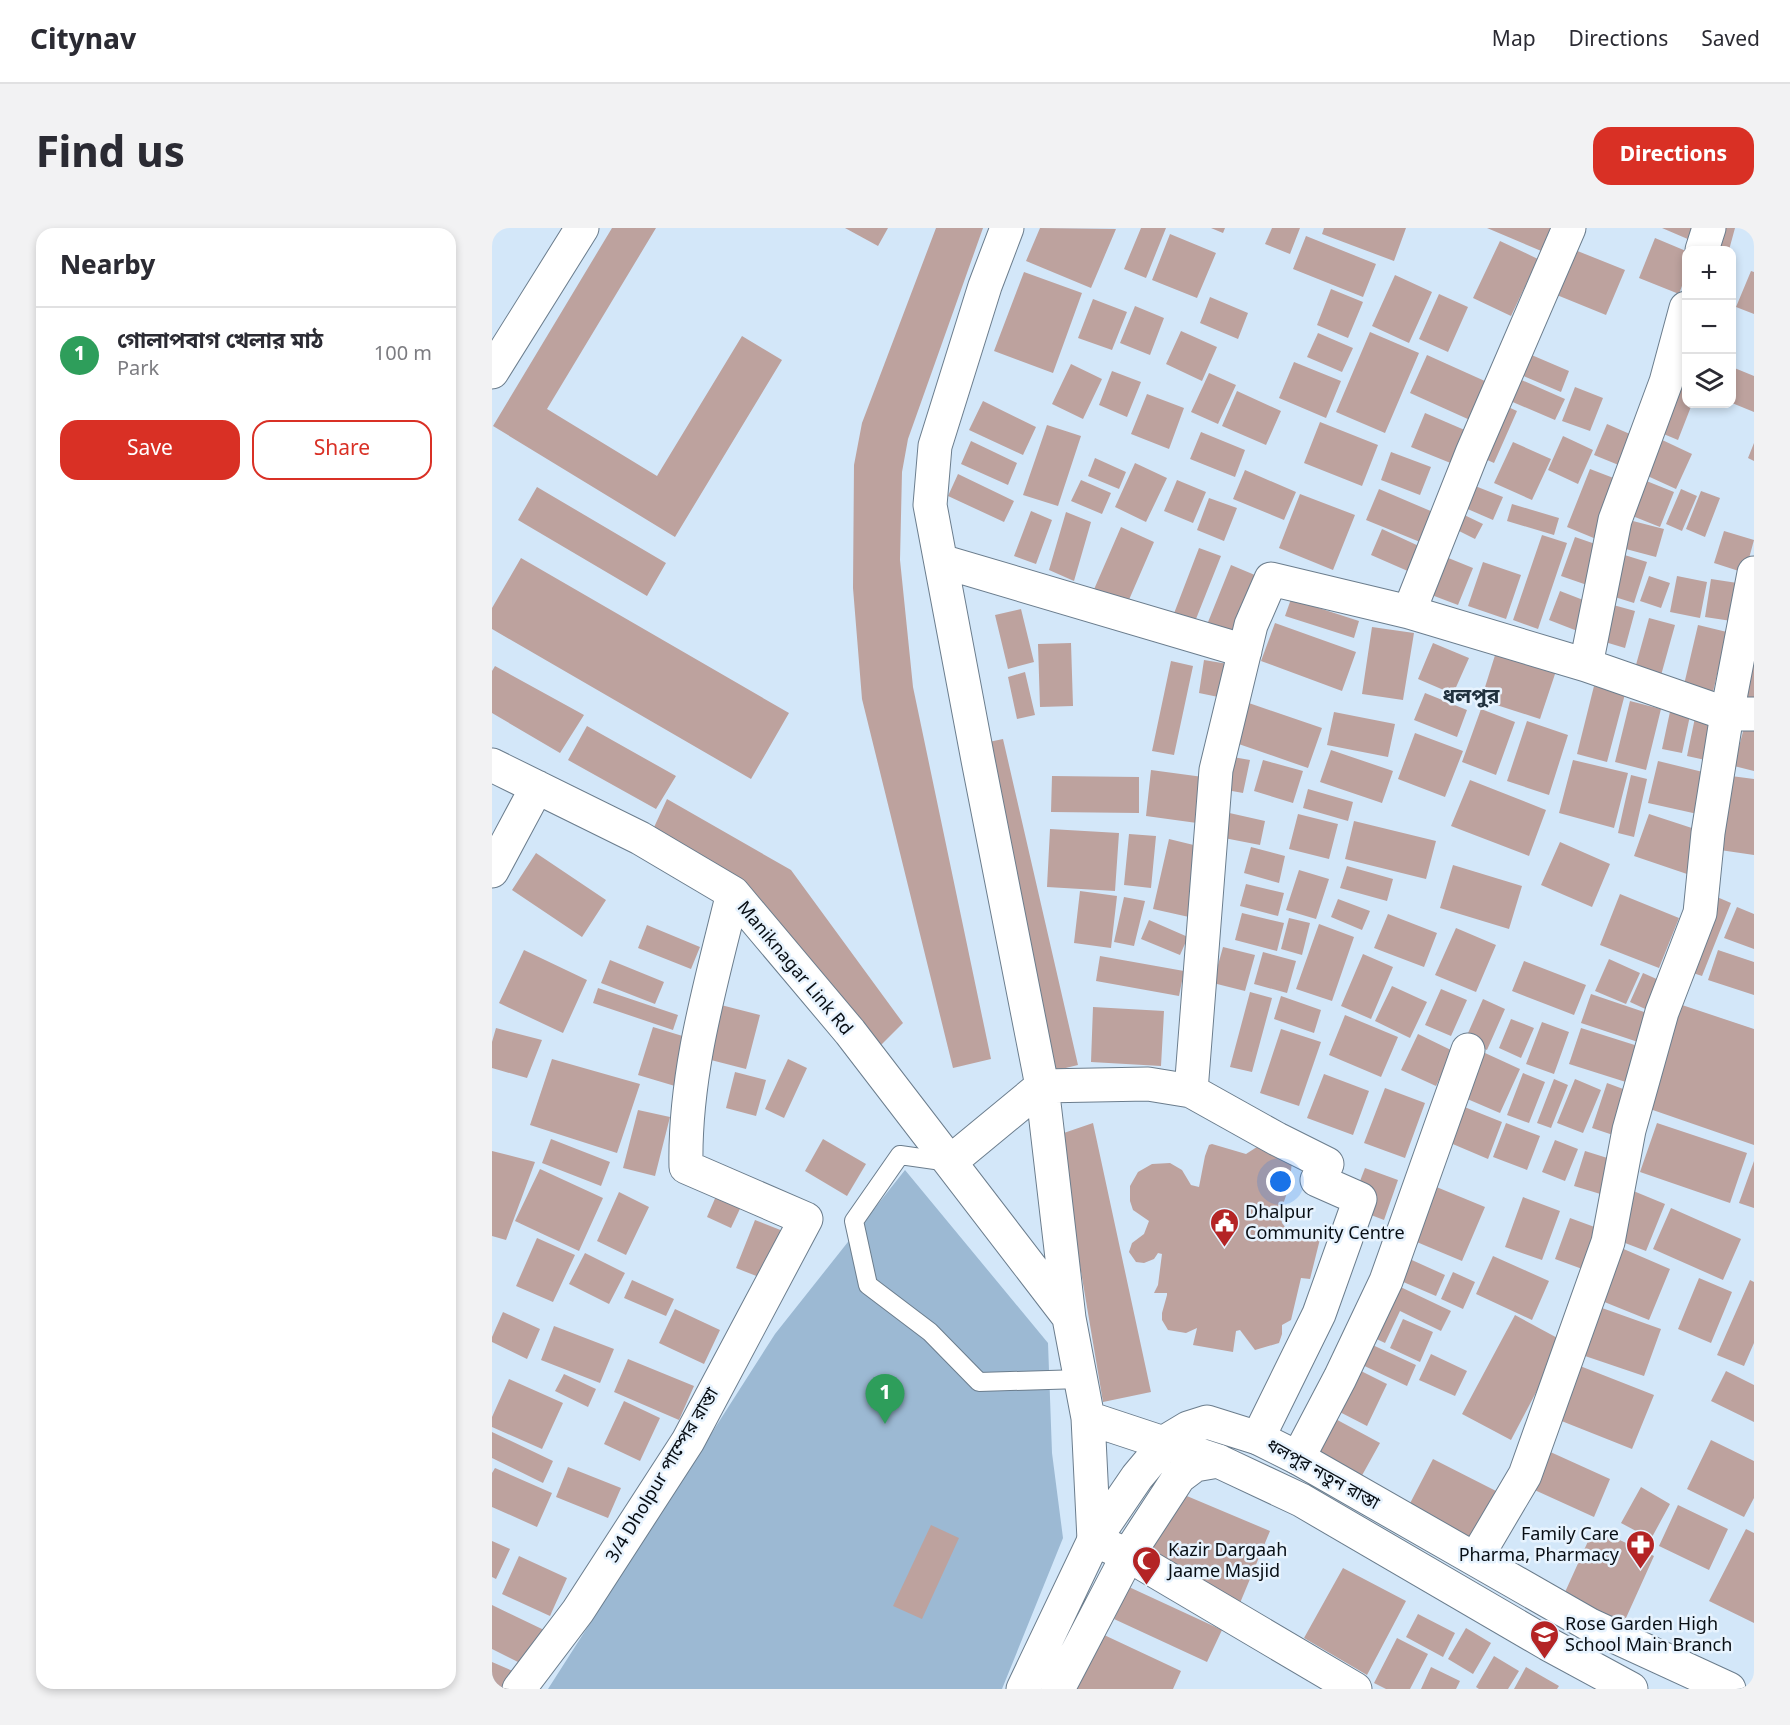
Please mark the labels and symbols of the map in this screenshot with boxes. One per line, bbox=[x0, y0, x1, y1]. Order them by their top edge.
district label: ধলপুর bbox=[1443, 684, 1500, 712]
street label: Maniknagar Link Rd bbox=[731, 897, 857, 1041]
your location bbox=[1266, 1167, 1295, 1196]
place label: Dhalpur Community Centre bbox=[1245, 1201, 1405, 1246]
public building icon: Dhalpur Community Centre bbox=[1208, 1206, 1240, 1248]
pin: 1 bbox=[866, 1374, 904, 1424]
street label: 3/4 Dholpur পাম্পের রাস্তা bbox=[601, 1383, 725, 1567]
street label: ধলপুর নতুন রাস্তা bbox=[1262, 1434, 1383, 1516]
place label: Family Care Pharma, Pharmacy bbox=[1459, 1523, 1620, 1568]
pharmacy icon: Family Care Pharma, Pharmacy bbox=[1624, 1528, 1656, 1570]
place label: Kazir Dargaah Jaame Masjid bbox=[1166, 1539, 1287, 1584]
mosque icon: Kazir Dargaah Jaame Masjid bbox=[1131, 1544, 1163, 1586]
place label: Rose Garden High School Main Branch bbox=[1565, 1613, 1732, 1658]
school or university icon: Rose Garden High School Main Branch bbox=[1528, 1618, 1560, 1660]

